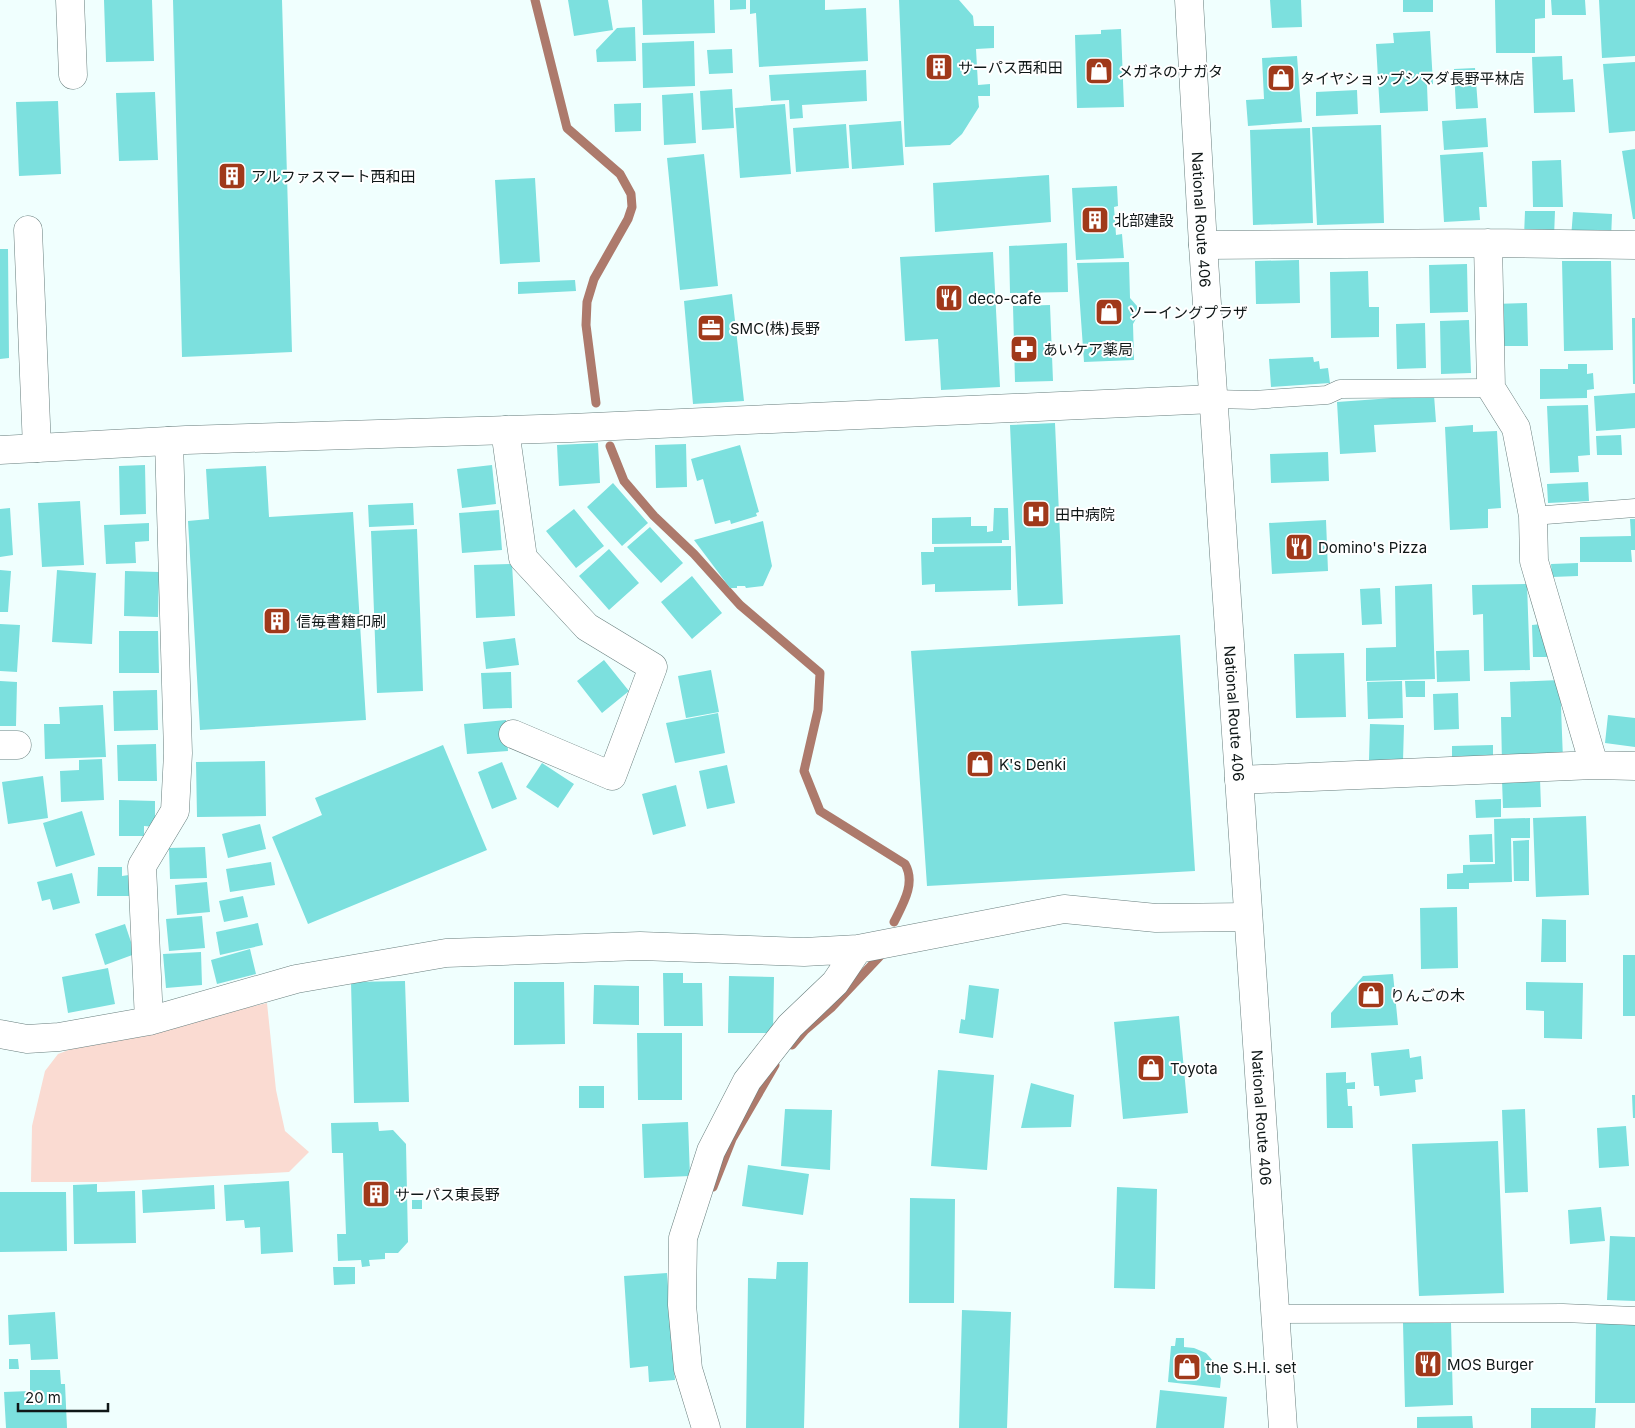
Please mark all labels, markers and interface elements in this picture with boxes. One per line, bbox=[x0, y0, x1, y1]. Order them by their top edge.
building icon: サーパス西和田 bbox=[924, 52, 954, 82]
shop icon: メガネのナガタ bbox=[1084, 56, 1114, 86]
place label: サーパス西和田 bbox=[958, 58, 1063, 77]
place label: メガネのナガタ bbox=[1118, 62, 1223, 81]
shop icon: タイヤショップシマダ長野平林店 bbox=[1266, 63, 1296, 93]
place label: タイヤショップシマダ長野平林店 bbox=[1300, 69, 1525, 88]
street label: National Route 406 bbox=[1188, 151, 1215, 288]
building icon: アルファスマート西和田 bbox=[217, 161, 247, 191]
place label: アルファスマート西和田 bbox=[251, 167, 415, 186]
building icon: 北部建設 bbox=[1080, 205, 1110, 235]
place label: 北部建設 bbox=[1114, 211, 1174, 230]
restaurant icon: deco-cafe bbox=[934, 283, 964, 313]
place label: deco-cafe bbox=[968, 289, 1041, 308]
shop icon: ソーイングプラザ bbox=[1094, 297, 1124, 327]
place label: ソーイングプラザ bbox=[1128, 303, 1248, 322]
office icon: SMC(株)長野 bbox=[696, 313, 726, 343]
place label: SMC(株)長野 bbox=[730, 319, 820, 338]
pharmacy icon: あいケア薬局 bbox=[1009, 334, 1039, 364]
place label: あいケア薬局 bbox=[1043, 340, 1133, 359]
hospital icon: 田中病院 bbox=[1021, 499, 1051, 529]
place label: 田中病院 bbox=[1055, 505, 1115, 524]
restaurant icon: Domino's Pizza bbox=[1284, 532, 1314, 562]
place label: Domino's Pizza bbox=[1318, 538, 1427, 557]
building icon: 信毎書籍印刷 bbox=[262, 606, 292, 636]
place label: 信毎書籍印刷 bbox=[296, 612, 386, 631]
street label: National Route 406 bbox=[1221, 645, 1249, 782]
shop icon: K's Denki bbox=[965, 749, 995, 779]
place label: K's Denki bbox=[999, 755, 1066, 774]
shop icon: りんごの木 bbox=[1356, 980, 1386, 1010]
place label: りんごの木 bbox=[1390, 986, 1465, 1005]
street label: National Route 406 bbox=[1248, 1049, 1276, 1186]
shop icon: Toyota bbox=[1136, 1053, 1166, 1083]
place label: Toyota bbox=[1170, 1059, 1218, 1078]
building icon: サーパス東長野 bbox=[361, 1179, 391, 1209]
place label: サーパス東長野 bbox=[395, 1185, 500, 1204]
restaurant icon: MOS Burger bbox=[1413, 1349, 1443, 1379]
shop icon: the S.H.I. set bbox=[1172, 1352, 1202, 1382]
place label: MOS Burger bbox=[1447, 1355, 1534, 1374]
place label: the S.H.I. set bbox=[1206, 1358, 1296, 1377]
scale bar bbox=[18, 1380, 108, 1412]
text: 20 m bbox=[25, 1388, 61, 1407]

